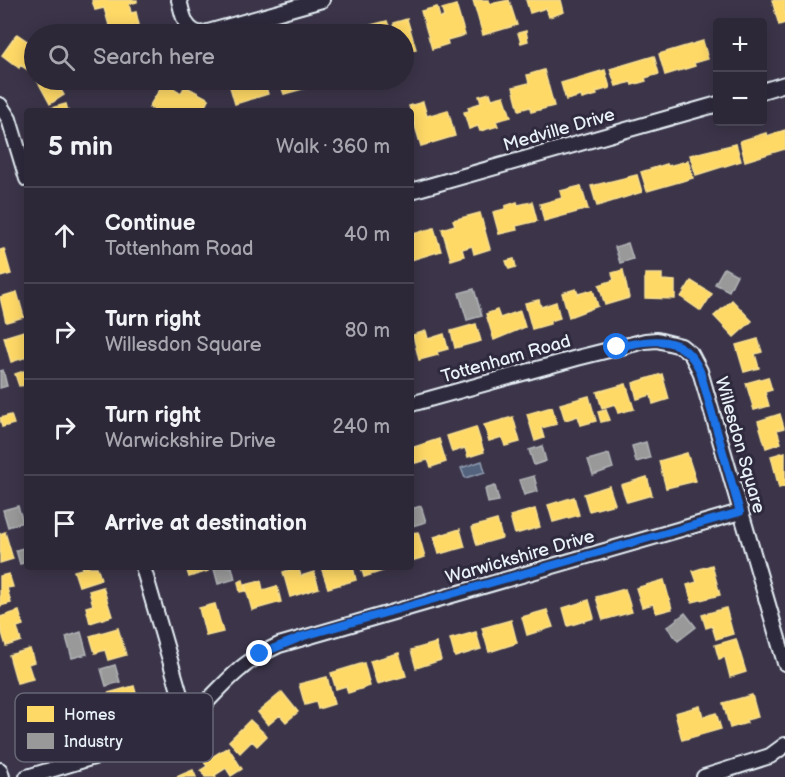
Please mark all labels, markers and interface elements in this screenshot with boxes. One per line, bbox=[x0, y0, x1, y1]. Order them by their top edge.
map controls bbox=[713, 18, 767, 126]
button: + bbox=[713, 18, 767, 72]
search box bbox=[24, 24, 414, 90]
icon: search bbox=[45, 41, 78, 74]
text: Search here bbox=[93, 44, 215, 71]
button: − bbox=[713, 72, 767, 126]
street label: Medville Drive bbox=[501, 104, 618, 156]
text: 5 min bbox=[48, 132, 113, 163]
text: Walk · 360 m bbox=[276, 135, 390, 159]
text: Continue bbox=[105, 210, 195, 237]
icon: ahead bbox=[48, 219, 81, 252]
text: 40 m bbox=[344, 223, 390, 247]
text: Tottenham Road bbox=[105, 237, 254, 261]
text: Turn right bbox=[105, 306, 201, 333]
icon: right bbox=[48, 315, 81, 348]
text: 80 m bbox=[345, 319, 390, 343]
street label: Tottenham Road bbox=[439, 330, 573, 388]
text: Willesdon Square bbox=[105, 333, 262, 357]
route start bbox=[603, 333, 629, 359]
street label: Willesdon Square bbox=[710, 374, 770, 516]
text: Turn right bbox=[105, 402, 201, 429]
icon: right bbox=[48, 411, 81, 444]
text: 240 m bbox=[333, 415, 390, 439]
text: Warwickshire Drive bbox=[105, 429, 276, 453]
icon: arrive bbox=[48, 507, 81, 540]
text: Arrive at destination bbox=[105, 510, 307, 537]
street label: Warwickshire Drive bbox=[443, 526, 597, 588]
route end bbox=[246, 640, 272, 666]
legend bbox=[15, 693, 213, 762]
text: Homes bbox=[64, 706, 116, 725]
text: Industry bbox=[64, 733, 123, 752]

